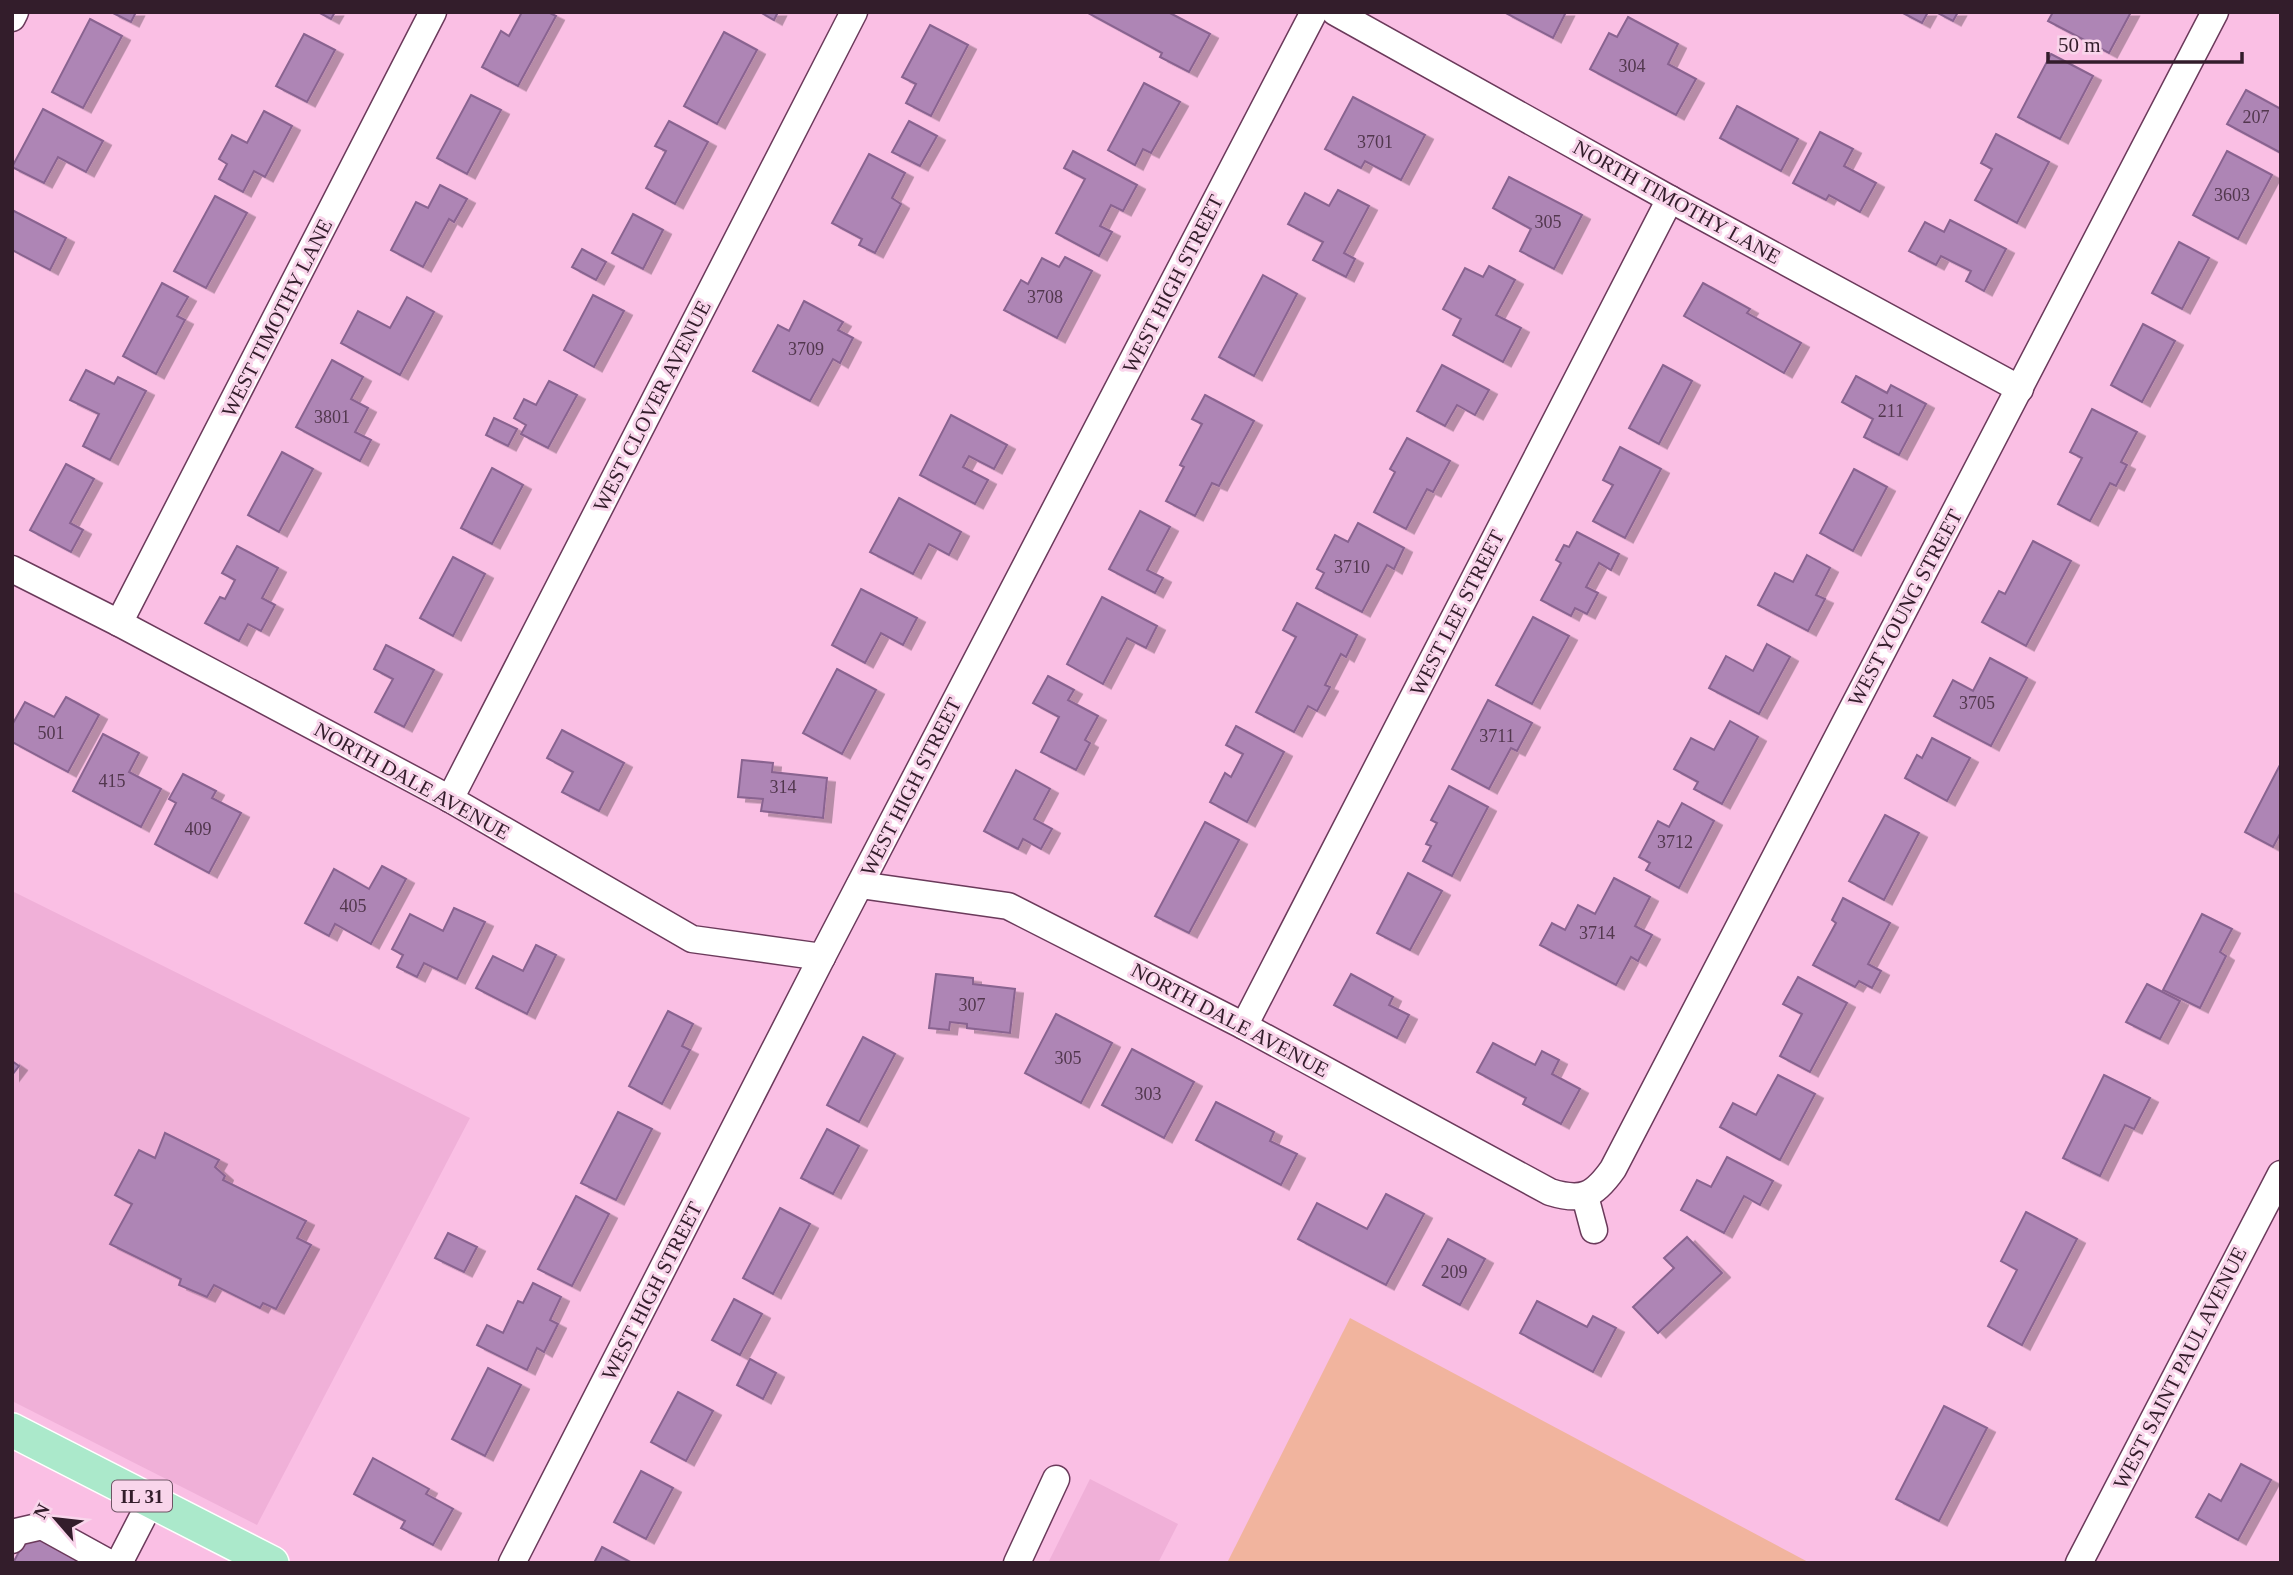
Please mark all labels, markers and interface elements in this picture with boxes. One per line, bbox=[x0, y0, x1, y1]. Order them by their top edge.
scale bar bbox=[2048, 21, 2242, 65]
text: 50 m bbox=[2058, 33, 2101, 57]
house number: 304 bbox=[1619, 56, 1646, 76]
house number: 207 bbox=[2243, 107, 2270, 127]
house number: 3701 bbox=[1357, 132, 1393, 152]
street label: NORTH TIMOTHY LANE bbox=[1569, 135, 1785, 269]
house number: 3603 bbox=[2214, 185, 2250, 205]
street label: WEST HIGH STREET bbox=[1118, 191, 1228, 377]
house number: 305 bbox=[1535, 212, 1562, 232]
street label: WEST TIMOTHY LANE bbox=[217, 215, 337, 421]
house number: 3708 bbox=[1027, 287, 1063, 307]
street label: WEST CLOVER AVENUE bbox=[588, 296, 716, 516]
house number: 3709 bbox=[788, 339, 824, 359]
house number: 211 bbox=[1878, 401, 1904, 421]
house number: 3801 bbox=[314, 407, 350, 427]
street label: WEST YOUNG STREET bbox=[1843, 505, 1967, 710]
street label: WEST LEE STREET bbox=[1405, 526, 1509, 700]
house number: 3710 bbox=[1334, 557, 1370, 577]
house number: 3705 bbox=[1959, 693, 1995, 713]
street label: WEST HIGH STREET bbox=[856, 694, 966, 880]
street label: NORTH DALE AVENUE bbox=[310, 717, 514, 845]
house number: 501 bbox=[38, 723, 65, 743]
house number: 3711 bbox=[1479, 726, 1515, 746]
house number: 415 bbox=[99, 771, 126, 791]
house number: 314 bbox=[770, 777, 797, 797]
house number: 409 bbox=[185, 819, 212, 839]
house number: 3712 bbox=[1657, 832, 1693, 852]
house number: 405 bbox=[340, 896, 367, 916]
house number: 3714 bbox=[1579, 923, 1615, 943]
street label: NORTH DALE AVENUE bbox=[1127, 958, 1333, 1082]
house number: 307 bbox=[959, 995, 986, 1015]
house number: 305 bbox=[1055, 1048, 1082, 1068]
house number: 303 bbox=[1135, 1084, 1162, 1104]
street label: WEST HIGH STREET bbox=[597, 1198, 707, 1384]
street label: WEST SAINT PAUL AVENUE bbox=[2108, 1243, 2252, 1493]
house number: 209 bbox=[1441, 1262, 1468, 1282]
road number: IL 31 bbox=[112, 1480, 172, 1512]
north arrow bbox=[21, 1484, 91, 1554]
text: N bbox=[29, 1500, 54, 1522]

